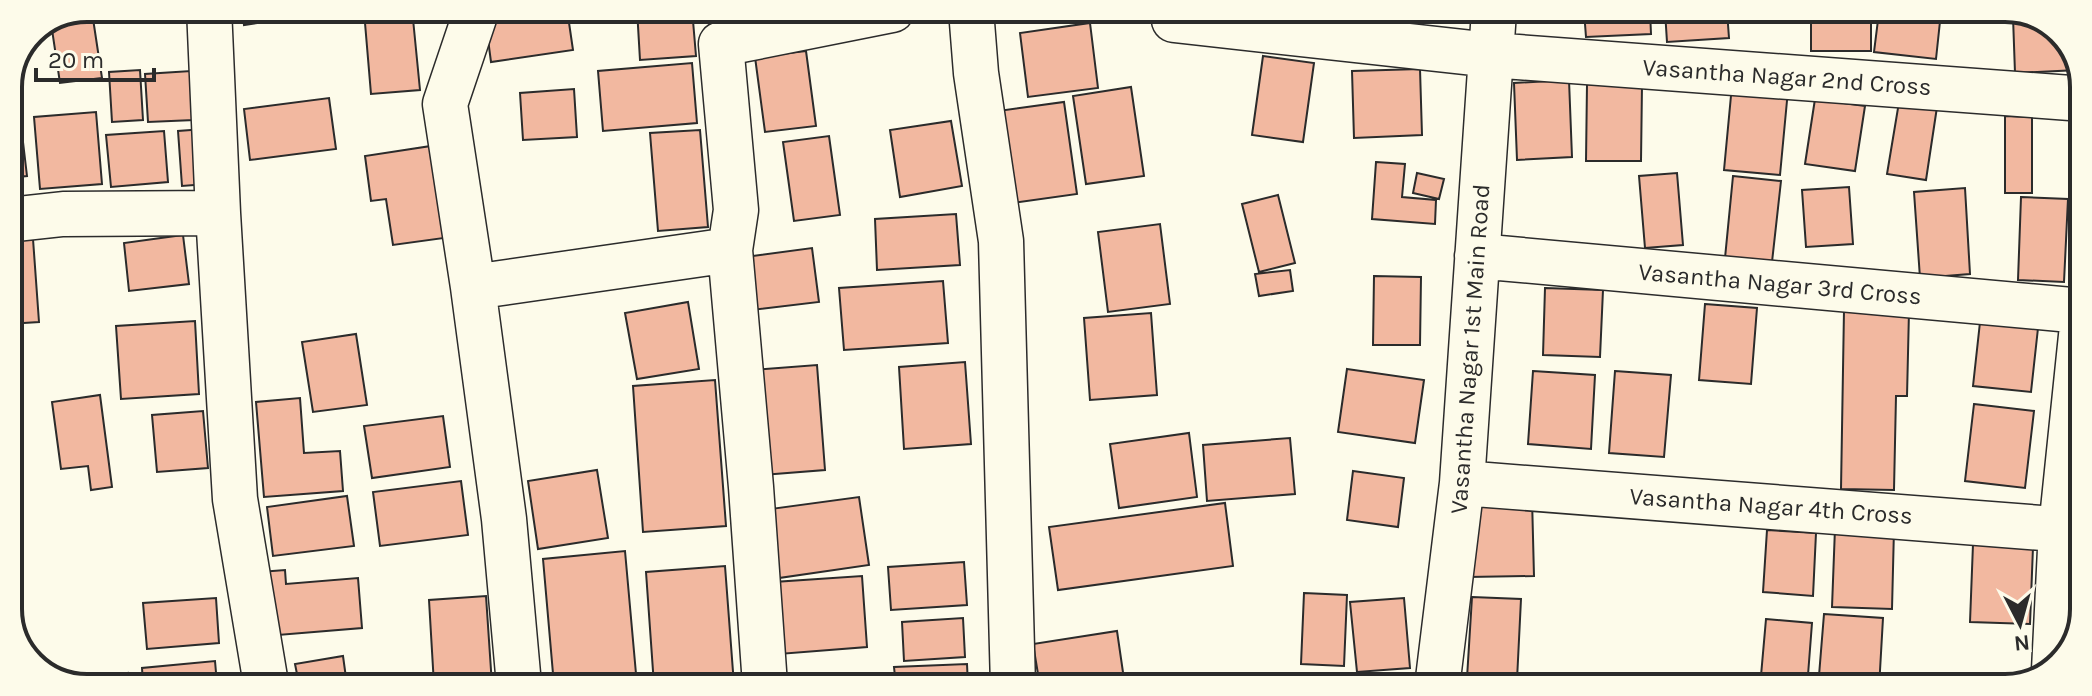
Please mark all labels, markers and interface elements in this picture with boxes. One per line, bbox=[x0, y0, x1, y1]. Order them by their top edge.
scale bar bbox=[36, 32, 154, 82]
text: 20 m bbox=[48, 46, 104, 74]
street label: Vasantha Nagar 2nd Cross bbox=[1642, 53, 1932, 101]
street label: Vasantha Nagar 1st Main Road bbox=[1444, 183, 1496, 515]
street label: Vasantha Nagar 3rd Cross bbox=[1637, 258, 1923, 310]
street label: Vasantha Nagar 4th Cross bbox=[1628, 482, 1914, 530]
north arrow bbox=[1980, 584, 2060, 664]
text: N bbox=[2013, 629, 2031, 657]

